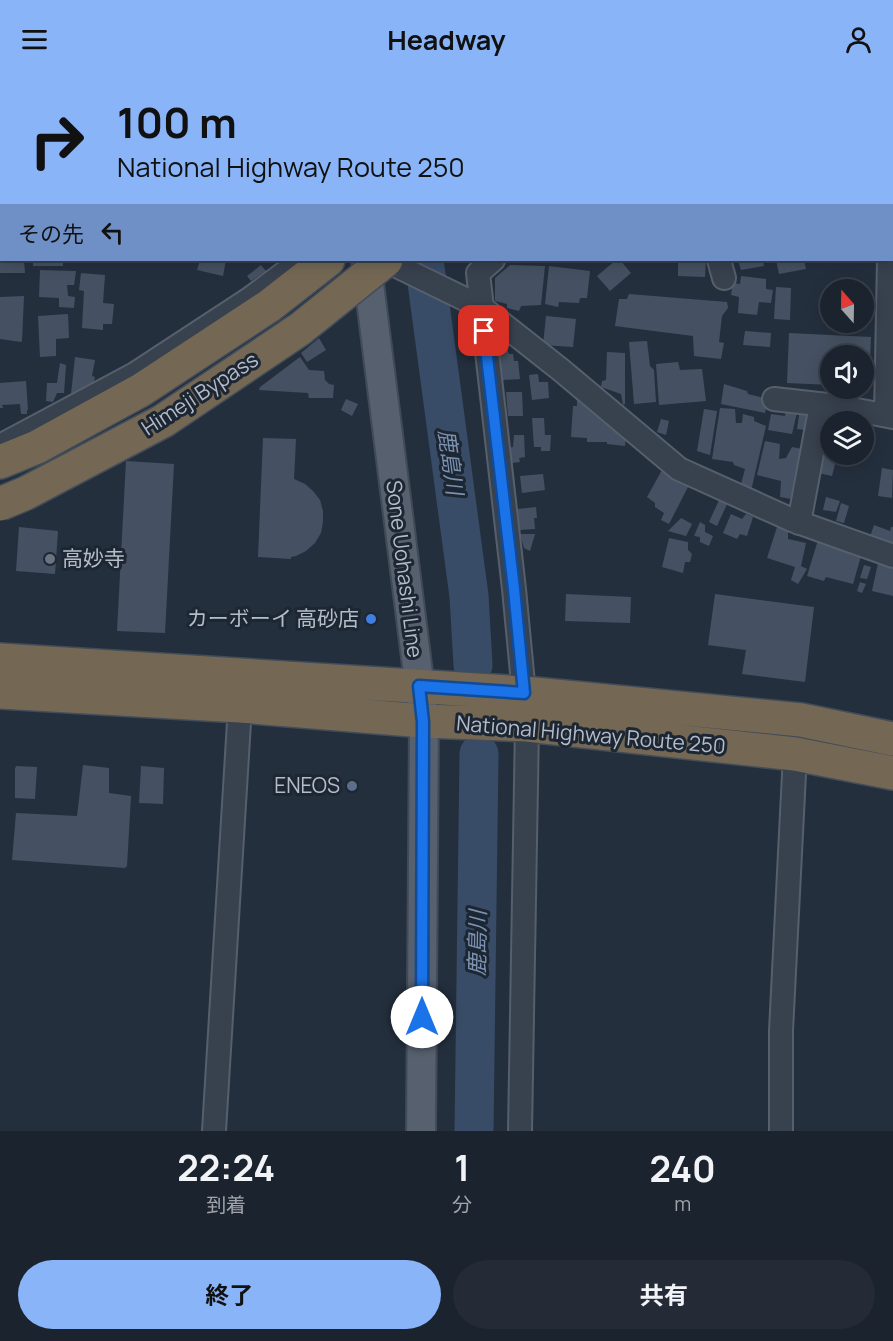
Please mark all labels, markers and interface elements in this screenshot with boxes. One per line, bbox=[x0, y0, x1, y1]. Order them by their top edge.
text: Headway bbox=[387, 21, 506, 58]
icon: menu bbox=[18, 23, 51, 56]
icon: person bbox=[842, 23, 875, 56]
text: 100 m bbox=[117, 93, 237, 151]
icon: right bbox=[18, 102, 96, 180]
text: National Highway Route 250 bbox=[117, 148, 465, 185]
icon: left bbox=[96, 216, 129, 249]
text: その先 bbox=[18, 219, 84, 249]
north arrow bbox=[820, 279, 874, 333]
map controls bbox=[820, 279, 874, 465]
pin bbox=[458, 305, 509, 356]
icon: arrive bbox=[467, 314, 500, 347]
street label: Himeji Bypass bbox=[136, 345, 263, 441]
button: sound bbox=[820, 345, 874, 399]
button: layers bbox=[820, 411, 874, 465]
water label: 鹿島川 bbox=[432, 427, 471, 499]
street label: Sone Uohashi Line bbox=[380, 479, 430, 659]
place label: 高妙寺 bbox=[62, 544, 125, 572]
marker: 高妙寺 bbox=[43, 552, 57, 566]
place label: カーボーイ 高砂店 bbox=[187, 604, 359, 632]
marker: カーボーイ 高砂店 bbox=[364, 612, 378, 626]
street label: National Highway Route 250 bbox=[455, 708, 727, 760]
place label: ENEOS bbox=[274, 771, 340, 799]
marker: ENEOS bbox=[345, 779, 359, 793]
water label: 鹿島川 bbox=[461, 908, 493, 976]
position arrow bbox=[390, 985, 454, 1049]
text: 22:24 bbox=[177, 1143, 275, 1192]
text: 1 bbox=[454, 1143, 470, 1192]
text: 240 bbox=[649, 1144, 716, 1193]
text: m bbox=[674, 1190, 691, 1217]
text: 到着 bbox=[206, 1191, 246, 1218]
text: 分 bbox=[452, 1191, 472, 1218]
button: 終了 bbox=[18, 1260, 441, 1329]
button: 共有 bbox=[453, 1260, 875, 1329]

